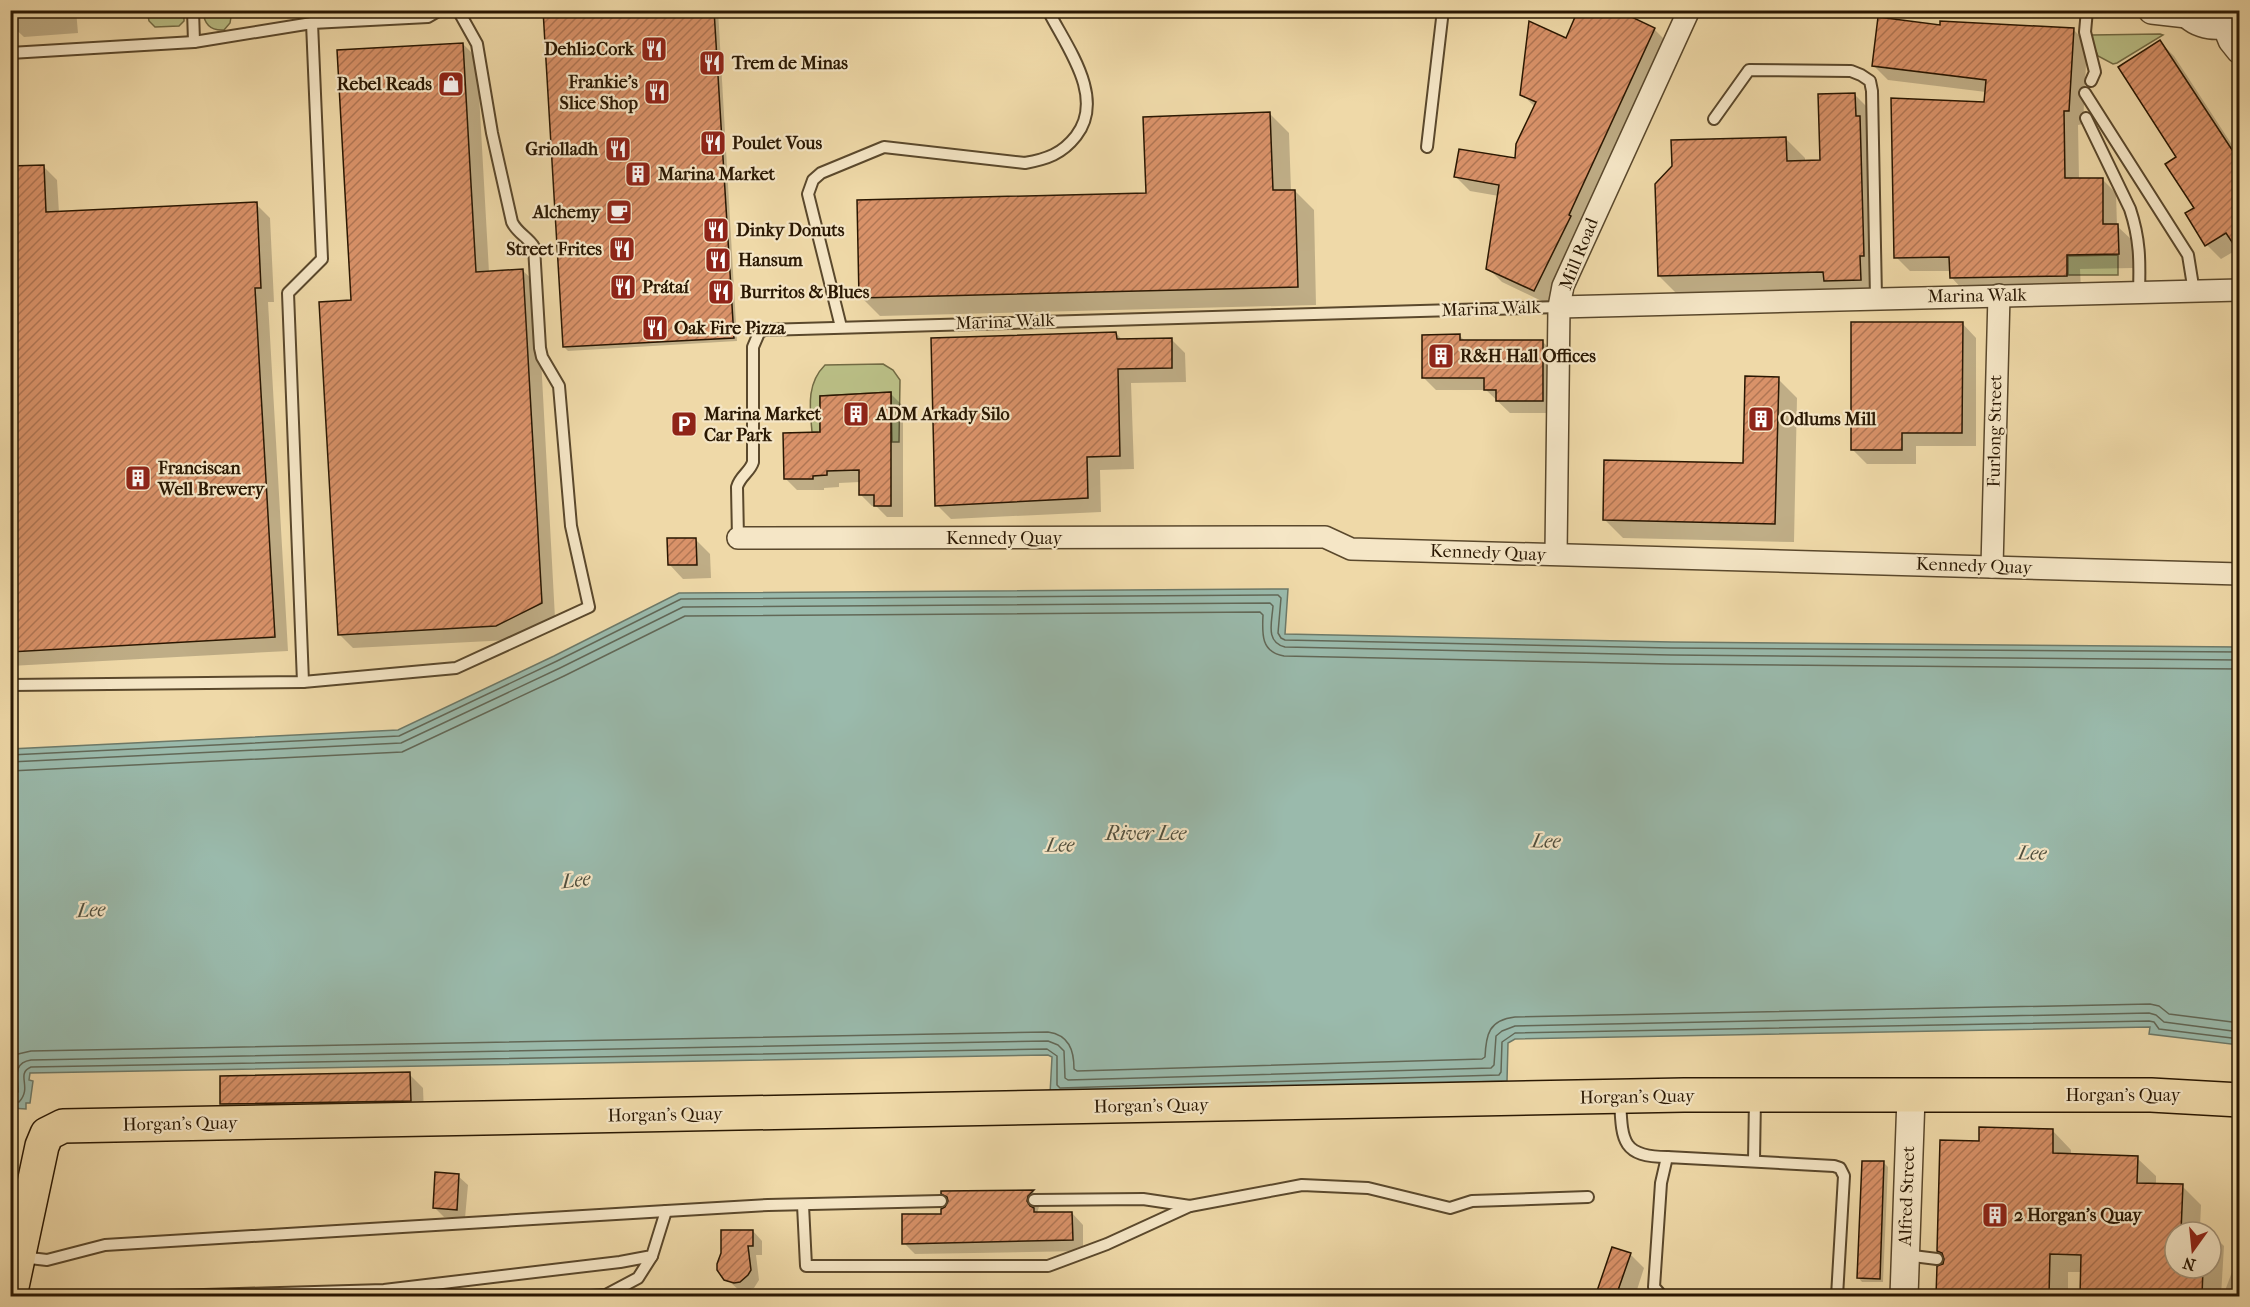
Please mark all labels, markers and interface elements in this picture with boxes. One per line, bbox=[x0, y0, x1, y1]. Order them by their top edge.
restaurant icon: Dehli2Cork bbox=[639, 34, 669, 64]
place label: Dehli2Cork bbox=[544, 39, 635, 60]
restaurant icon: Trem de Minas bbox=[697, 48, 727, 78]
place label: Trem de Minas bbox=[731, 53, 848, 74]
shop icon: Rebel Reads bbox=[436, 69, 466, 99]
place label: Frankie's Slice Shop bbox=[560, 72, 638, 114]
place label: Rebel Reads bbox=[337, 74, 432, 95]
restaurant icon: Frankie's Slice Shop bbox=[642, 77, 672, 107]
restaurant icon: Poulet Vous bbox=[698, 128, 728, 158]
place label: Poulet Vous bbox=[732, 133, 822, 154]
restaurant icon: Griolladh bbox=[603, 134, 633, 164]
place label: Griolladh bbox=[525, 139, 599, 160]
building icon: Marina Market bbox=[623, 159, 653, 189]
place label: Marina Market bbox=[657, 164, 776, 185]
cafe icon: Alchemy bbox=[604, 197, 634, 227]
place label: Alchemy bbox=[532, 202, 601, 223]
restaurant icon: Dinky Donuts bbox=[701, 215, 731, 245]
street label: Mill Road bbox=[1555, 215, 1603, 293]
place label: Dinky Donuts bbox=[736, 220, 845, 241]
restaurant icon: Street Frites bbox=[607, 234, 637, 264]
place label: Street Frites bbox=[506, 239, 602, 260]
restaurant icon: Hansum bbox=[703, 245, 733, 275]
place label: Hansum bbox=[738, 250, 804, 271]
restaurant icon: Prátaí bbox=[608, 272, 638, 302]
place label: Prátaí bbox=[642, 277, 690, 298]
restaurant icon: Burritos & Blues bbox=[706, 277, 736, 307]
place label: Burritos & Blues bbox=[740, 282, 870, 303]
street label: Marina Walk bbox=[1927, 285, 2028, 307]
street label: Marina Walk bbox=[1441, 297, 1542, 321]
street label: Marina Walk bbox=[955, 310, 1056, 334]
restaurant icon: Oak Fire Pizza bbox=[640, 313, 670, 343]
place label: Oak Fire Pizza bbox=[674, 318, 786, 339]
building icon: R&H Hall Offices bbox=[1426, 341, 1456, 371]
place label: R&H Hall Offices bbox=[1460, 346, 1596, 367]
street label: Furlong Street bbox=[1984, 374, 2006, 488]
building icon: ADM Arkady Silo bbox=[841, 399, 871, 429]
place label: Marina Market Car Park bbox=[703, 404, 822, 446]
place label: ADM Arkady Silo bbox=[875, 404, 1010, 425]
building icon: Odlums Mill bbox=[1746, 404, 1776, 434]
parking icon: Marina Market Car Park bbox=[669, 409, 699, 439]
place label: Odlums Mill bbox=[1780, 409, 1877, 430]
place label: Franciscan Well Brewery bbox=[157, 458, 266, 500]
building icon: Franciscan Well Brewery bbox=[123, 463, 153, 493]
street label: Kennedy Quay bbox=[946, 528, 1063, 549]
street label: Kennedy Quay bbox=[1430, 540, 1548, 566]
street label: Kennedy Quay bbox=[1916, 553, 2034, 579]
water label: River Lee bbox=[1104, 822, 1187, 845]
water label: Lee bbox=[1529, 829, 1561, 853]
water label: Lee bbox=[1043, 833, 1075, 857]
water label: Lee bbox=[2015, 841, 2047, 865]
water label: Lee bbox=[558, 867, 593, 893]
water label: Lee bbox=[74, 898, 107, 922]
street label: Horgan's Quay bbox=[1579, 1085, 1696, 1109]
street label: Horgan's Quay bbox=[2066, 1085, 2182, 1106]
street label: Horgan's Quay bbox=[1093, 1094, 1210, 1118]
street label: Horgan's Quay bbox=[607, 1103, 724, 1127]
street label: Horgan's Quay bbox=[122, 1112, 239, 1136]
street label: Alfred Street bbox=[1895, 1145, 1919, 1247]
building icon: 2 Horgan's Quay bbox=[1980, 1200, 2010, 1230]
place label: 2 Horgan's Quay bbox=[2014, 1205, 2143, 1226]
north arrow bbox=[2163, 1220, 2223, 1280]
text: N bbox=[2180, 1253, 2198, 1275]

